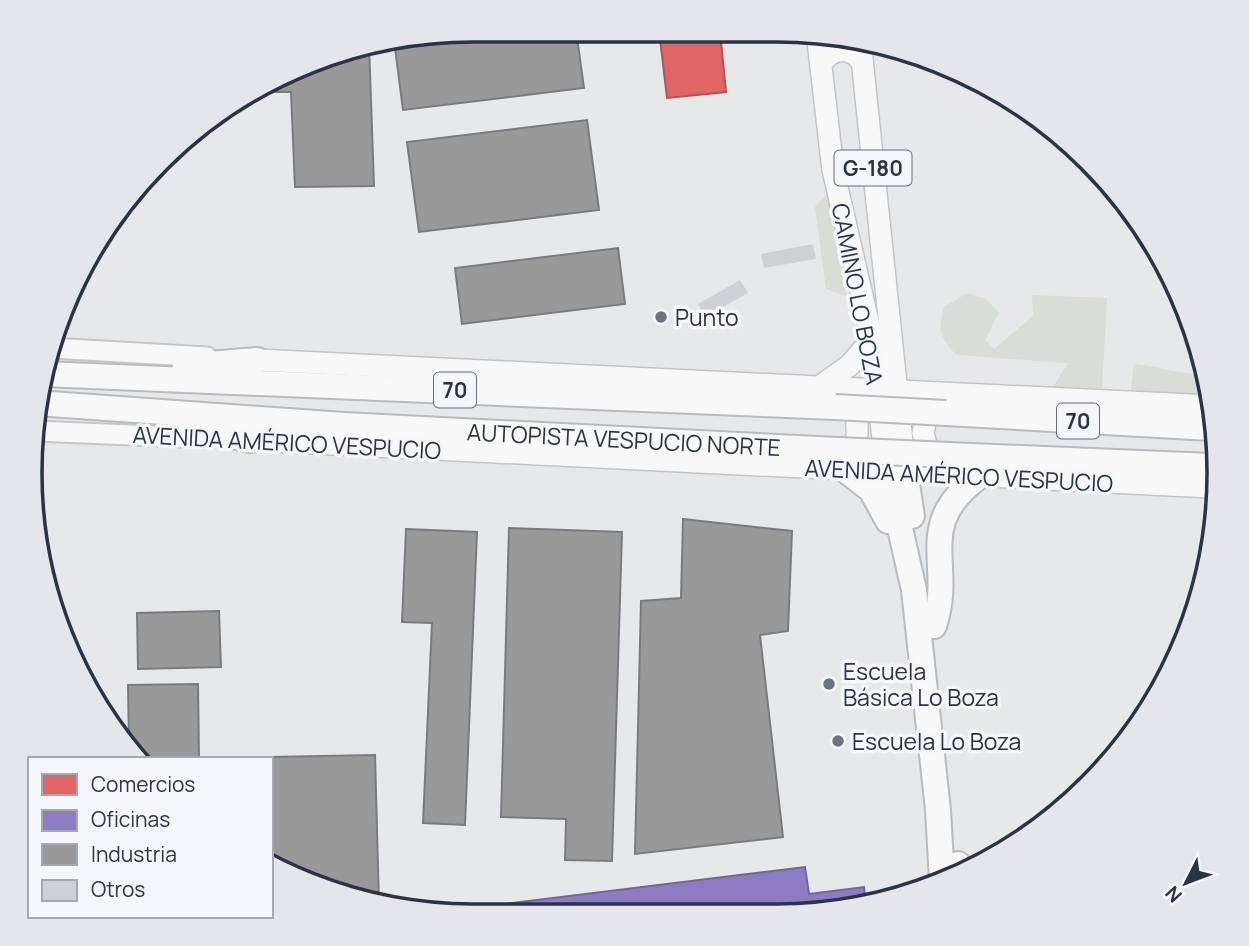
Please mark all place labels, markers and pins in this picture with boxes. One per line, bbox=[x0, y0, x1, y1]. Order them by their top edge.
place label: Punto bbox=[675, 301, 739, 333]
marker: Punto bbox=[653, 309, 669, 325]
place label: Escuela Básica Lo Boza bbox=[843, 655, 999, 713]
marker: Escuela Básica Lo Boza bbox=[821, 676, 837, 692]
place label: Escuela Lo Boza bbox=[852, 725, 1021, 757]
marker: Escuela Lo Boza bbox=[830, 733, 846, 749]

